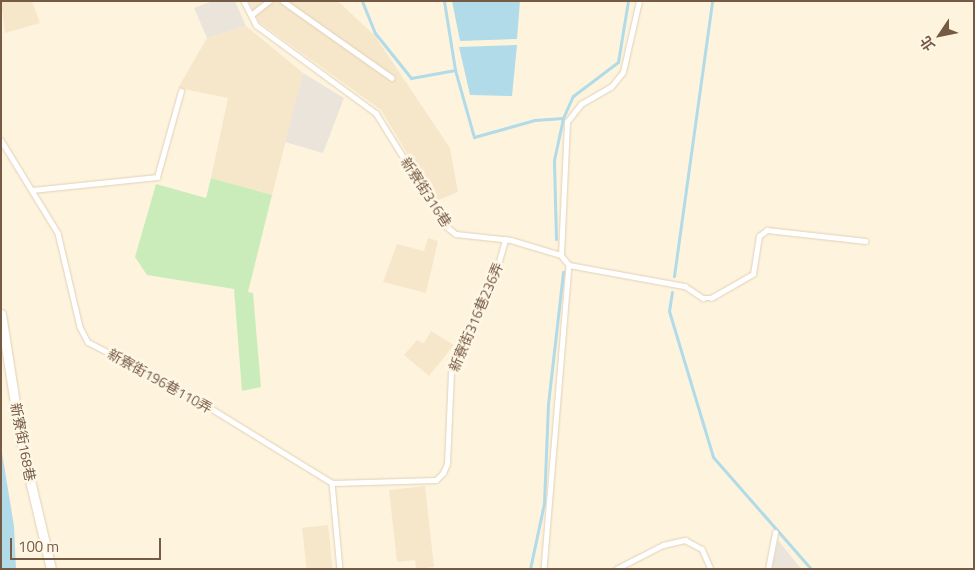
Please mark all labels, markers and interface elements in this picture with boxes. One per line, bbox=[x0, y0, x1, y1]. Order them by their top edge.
north arrow bbox=[915, 10, 965, 60]
text: 北 bbox=[915, 32, 940, 55]
street label: 新寮街316巷 bbox=[397, 154, 455, 230]
street label: 新寮街316巷236弄 bbox=[445, 260, 507, 374]
street label: 新寮街196巷110弄 bbox=[105, 345, 215, 417]
street label: 新寮街168巷 bbox=[7, 401, 39, 483]
scale bar bbox=[12, 528, 164, 560]
text: 100 m bbox=[18, 535, 59, 558]

